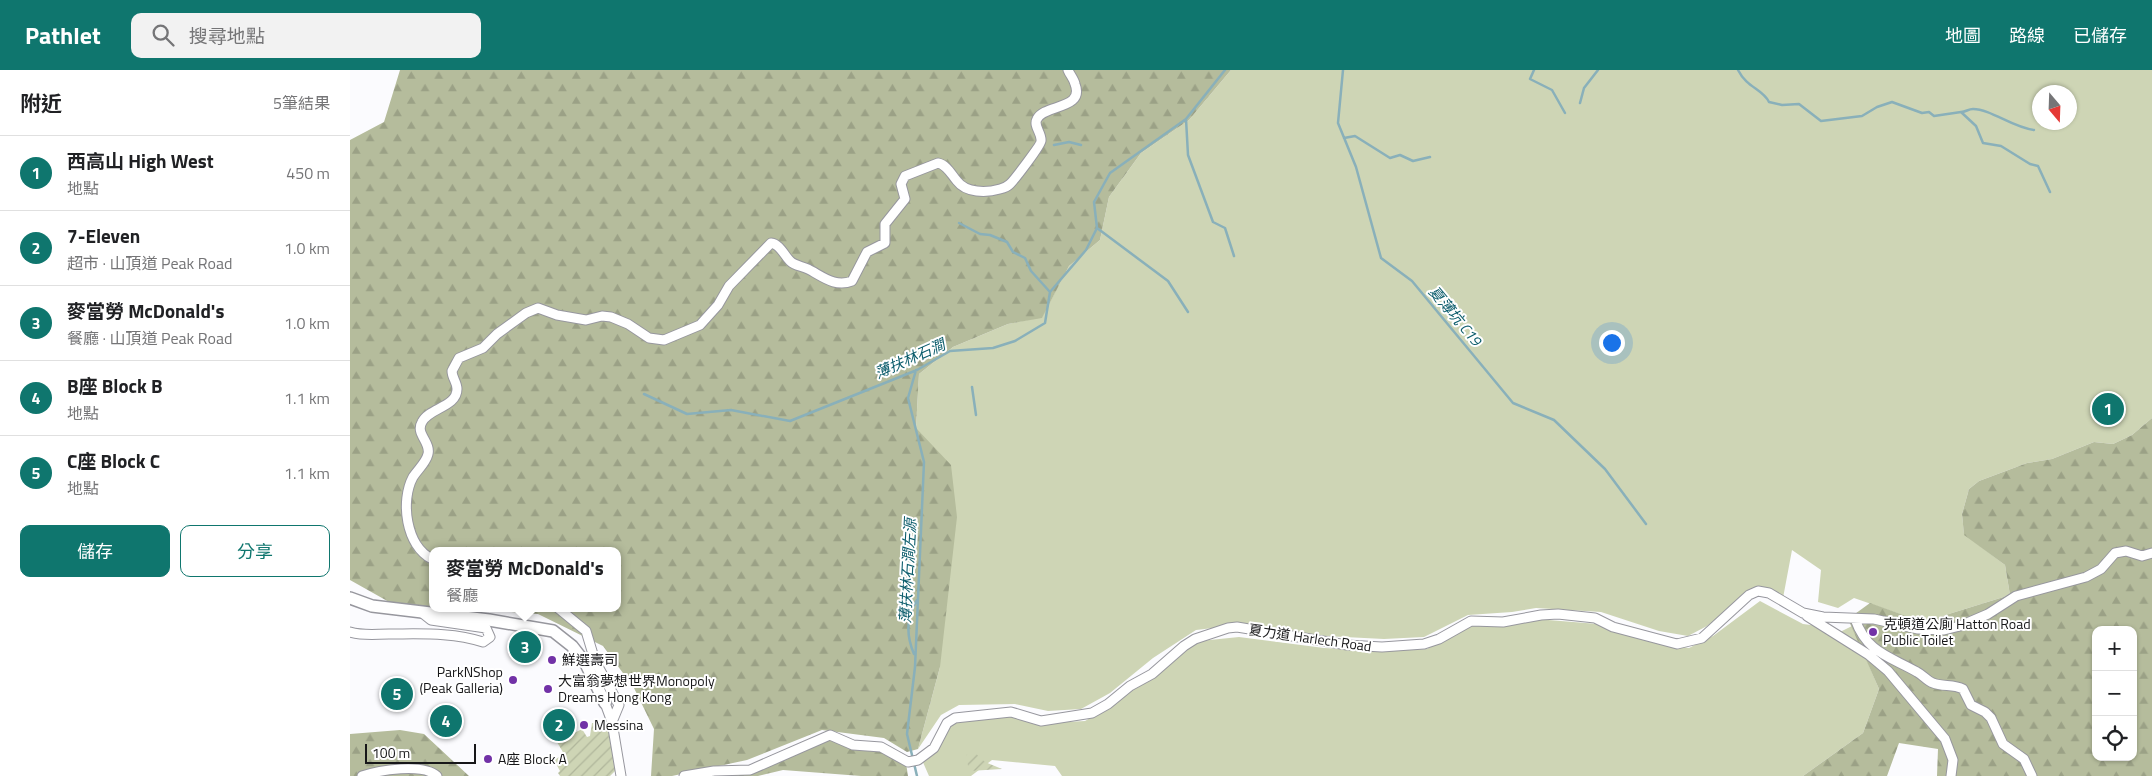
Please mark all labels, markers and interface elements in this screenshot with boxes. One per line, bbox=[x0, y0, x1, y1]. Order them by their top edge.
search box bbox=[131, 13, 481, 58]
text: Pathlet bbox=[25, 17, 101, 53]
icon: search bbox=[149, 21, 177, 49]
text: 搜尋地點 bbox=[189, 21, 265, 50]
text: 地圖 bbox=[1945, 22, 1981, 49]
text: 路線 bbox=[2009, 22, 2045, 49]
text: 已儲存 bbox=[2073, 22, 2127, 49]
north arrow bbox=[2032, 85, 2077, 130]
text: 附近 bbox=[20, 87, 62, 119]
text: 5筆結果 bbox=[273, 91, 330, 115]
text: 西高山 High West bbox=[67, 146, 214, 175]
text: 1 bbox=[32, 161, 40, 185]
text: 450 m bbox=[286, 161, 330, 185]
text: 地點 bbox=[67, 176, 99, 200]
text: 7-Eleven bbox=[67, 221, 140, 250]
text: 2 bbox=[32, 236, 40, 260]
text: 1.0 km bbox=[284, 236, 330, 260]
text: 超市 · 山頂道 Peak Road bbox=[67, 251, 232, 275]
water label: 夏薄坑 C19 bbox=[1423, 280, 1488, 351]
text: 麥當勞 McDonald's bbox=[67, 296, 224, 325]
text: 3 bbox=[32, 311, 40, 335]
text: 1.0 km bbox=[284, 311, 330, 335]
text: 餐廳 · 山頂道 Peak Road bbox=[67, 326, 232, 350]
your location bbox=[1599, 330, 1625, 356]
water label: 薄扶林石澗 bbox=[871, 332, 951, 384]
text: B座 Block B bbox=[67, 371, 163, 400]
text: 4 bbox=[32, 386, 40, 410]
text: 1.1 km bbox=[284, 386, 330, 410]
pin: 1 bbox=[2092, 390, 2124, 428]
text: 地點 bbox=[67, 401, 99, 425]
text: C座 Block C bbox=[67, 446, 160, 475]
text: 5 bbox=[32, 461, 40, 485]
text: 1.1 km bbox=[284, 461, 330, 485]
text: 地點 bbox=[67, 476, 99, 500]
water label: 薄扶林石澗左源 bbox=[893, 515, 922, 624]
button: 儲存 bbox=[20, 525, 170, 577]
button: 分享 bbox=[180, 525, 330, 577]
popup bbox=[429, 547, 621, 612]
text: 麥當勞 McDonald's bbox=[446, 553, 604, 582]
text: 餐廳 bbox=[446, 583, 478, 607]
place label: 克頓道公廁 Hatton Road Public Toilet bbox=[1883, 613, 2031, 650]
street label: 夏力道 Harlech Road bbox=[1247, 618, 1373, 657]
marker: 克頓道公廁 Hatton Road Public Toilet bbox=[1867, 626, 1879, 638]
map controls bbox=[2092, 626, 2137, 761]
button: + bbox=[2092, 626, 2137, 671]
pin: 3 bbox=[509, 628, 541, 666]
place label: 鮮選壽司 bbox=[562, 649, 618, 670]
marker: 鮮選壽司 bbox=[546, 654, 558, 666]
place label: ParkNShop (Peak Galleria) bbox=[419, 661, 503, 698]
place label: 大富翁夢想世界Monopoly Dreams Hong Kong bbox=[558, 670, 715, 707]
button: − bbox=[2092, 671, 2137, 716]
marker: ParkNShop (Peak Galleria) bbox=[507, 674, 519, 686]
pin: 5 bbox=[381, 675, 413, 713]
marker: 大富翁夢想世界Monopoly Dreams Hong Kong bbox=[542, 683, 554, 695]
pin: 4 bbox=[430, 702, 462, 740]
pin: 2 bbox=[543, 706, 575, 744]
place label: Messina bbox=[594, 714, 643, 735]
button: locate bbox=[2092, 716, 2137, 761]
marker: Messina bbox=[578, 719, 590, 731]
scale bar bbox=[365, 741, 476, 764]
text: 100 m bbox=[372, 742, 410, 763]
place label: A座 Block A bbox=[498, 748, 568, 769]
marker: A座 Block A bbox=[482, 753, 494, 765]

